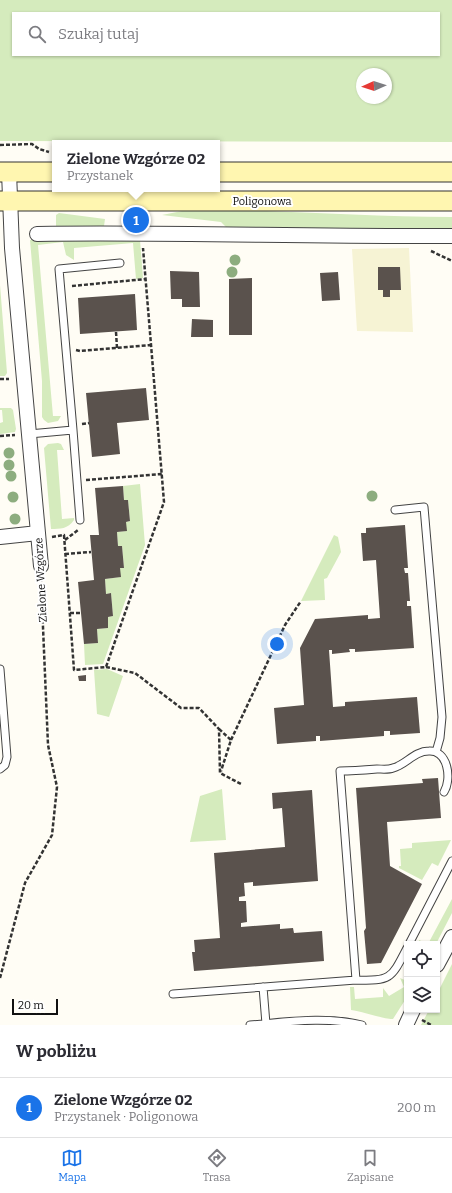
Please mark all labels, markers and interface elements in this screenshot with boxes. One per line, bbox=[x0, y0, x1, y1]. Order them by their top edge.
search box bbox=[12, 12, 440, 56]
icon: search bbox=[26, 23, 48, 45]
text: Szukaj tutaj bbox=[58, 25, 139, 43]
north arrow bbox=[356, 68, 392, 104]
popup bbox=[52, 140, 220, 192]
text: Zielone Wzgórze 02 bbox=[67, 150, 205, 168]
text: Przystanek bbox=[67, 168, 133, 183]
street label: Poligonowa bbox=[232, 195, 292, 208]
pin: 1 bbox=[123, 205, 149, 235]
street label: Zielone Wzgórze bbox=[32, 537, 50, 623]
your location bbox=[267, 634, 287, 654]
map controls bbox=[404, 941, 440, 1013]
button: locate bbox=[404, 941, 440, 977]
button: layers bbox=[404, 977, 440, 1013]
scale bar bbox=[12, 997, 58, 1016]
text: 20 m bbox=[18, 999, 44, 1012]
text: W pobliżu bbox=[16, 1041, 97, 1062]
text: Zielone Wzgórze 02 bbox=[54, 1091, 193, 1109]
text: 1 bbox=[26, 1100, 32, 1115]
text: 200 m bbox=[397, 1100, 436, 1115]
text: Przystanek · Poligonowa bbox=[54, 1109, 198, 1124]
tab: Mapa bbox=[58, 1147, 86, 1184]
tab: Trasa bbox=[203, 1147, 231, 1184]
tab: Zapisane bbox=[347, 1147, 394, 1184]

